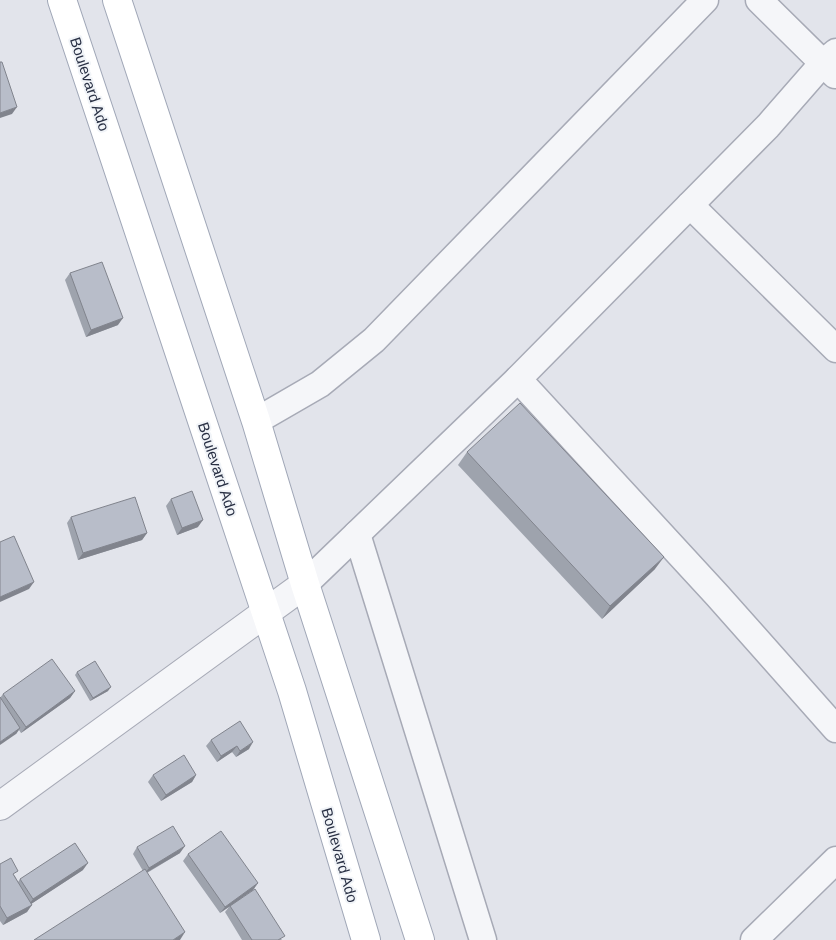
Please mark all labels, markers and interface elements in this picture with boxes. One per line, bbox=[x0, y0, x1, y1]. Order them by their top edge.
street label: Boulevard Ado bbox=[67, 35, 113, 133]
street label: Boulevard Ado bbox=[195, 420, 241, 518]
street label: Boulevard Ado bbox=[318, 806, 362, 904]

